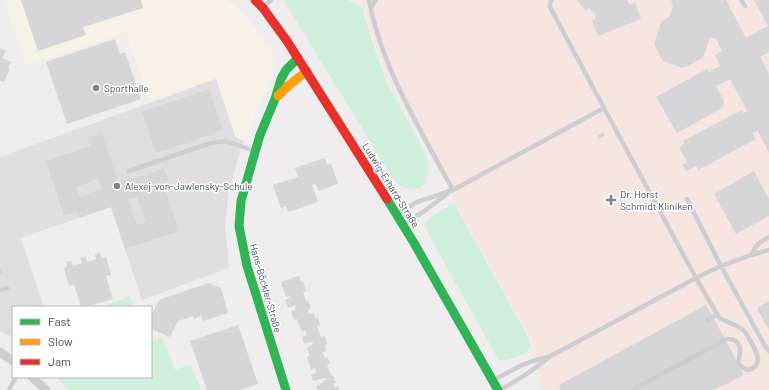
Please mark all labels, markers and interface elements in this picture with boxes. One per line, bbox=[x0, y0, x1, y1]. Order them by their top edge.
place label: Sporthalle bbox=[104, 82, 149, 94]
marker: Sporthalle bbox=[91, 83, 101, 93]
street label: Ludwig-Erhard-Straße bbox=[360, 140, 422, 230]
place label: Alexej-von-Jawlensky-Schule bbox=[125, 180, 253, 192]
marker: Alexej-von-Jawlensky-Schule bbox=[112, 181, 122, 191]
place label: Dr. Horst Schmidt Kliniken bbox=[620, 188, 693, 212]
marker: Dr. Horst Schmidt Kliniken bbox=[605, 194, 617, 206]
street label: Hans-Böckler-Straße bbox=[248, 242, 284, 334]
legend bbox=[12, 306, 152, 378]
text: Fast bbox=[48, 314, 71, 328]
text: Slow bbox=[48, 334, 73, 348]
text: Jam bbox=[48, 354, 71, 368]

